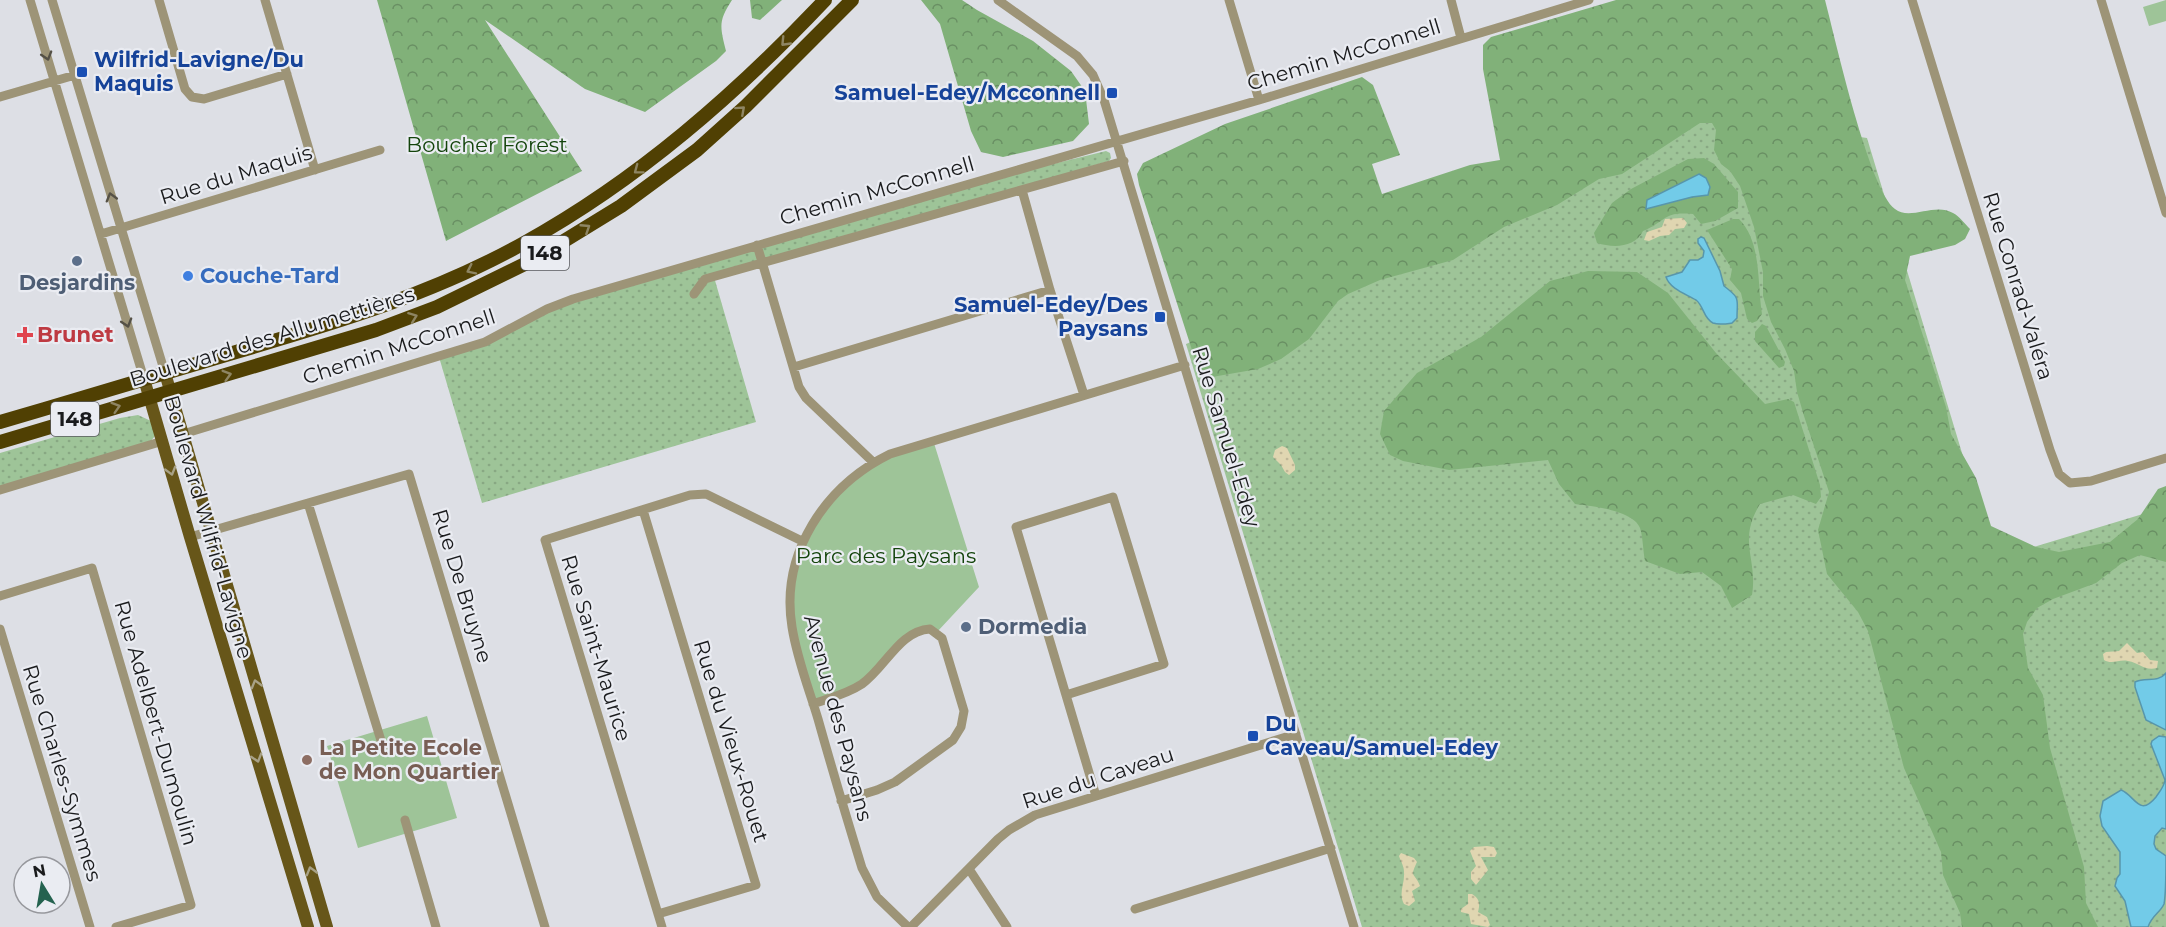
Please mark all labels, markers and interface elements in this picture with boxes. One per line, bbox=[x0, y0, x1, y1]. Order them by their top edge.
street label: Chemin McConnell bbox=[1244, 13, 1444, 96]
one-way arrow bbox=[781, 36, 792, 46]
place label: Wilfrid-Lavigne/Du Maquis bbox=[94, 47, 304, 96]
one-way arrow bbox=[40, 50, 52, 61]
marker: Wilfrid-Lavigne/Du Maquis bbox=[75, 65, 89, 79]
place label: Samuel-Edey/Mcconnell bbox=[834, 80, 1100, 105]
marker: Samuel-Edey/Mcconnell bbox=[1105, 86, 1119, 100]
one-way arrow bbox=[735, 106, 745, 117]
park label: Boucher Forest bbox=[406, 132, 568, 157]
street label: Rue du Maquis bbox=[157, 139, 315, 210]
street label: Chemin McConnell bbox=[777, 151, 977, 230]
one-way arrow bbox=[633, 163, 644, 174]
street label: Rue Conrad-Valéra bbox=[1978, 189, 2059, 383]
one-way arrow bbox=[106, 192, 118, 203]
one-way arrow bbox=[579, 224, 590, 235]
road number: 148 bbox=[521, 236, 569, 270]
marker: Desjardins bbox=[70, 254, 84, 268]
one-way arrow bbox=[466, 262, 477, 274]
place label: Couche-Tard bbox=[200, 263, 340, 288]
marker: Couche-Tard bbox=[181, 269, 195, 283]
place label: Desjardins bbox=[19, 270, 135, 295]
street label: Boulevard des Allumettières bbox=[126, 281, 417, 392]
place label: Samuel-Edey/Des Paysans bbox=[954, 292, 1148, 341]
street label: Chemin McConnell bbox=[299, 304, 498, 390]
marker: Samuel-Edey/Des Paysans bbox=[1153, 310, 1167, 324]
one-way arrow bbox=[407, 311, 418, 324]
one-way arrow bbox=[120, 317, 132, 328]
place label: Brunet bbox=[37, 322, 114, 347]
marker: Brunet bbox=[18, 328, 32, 342]
street label: Rue Samuel-Edey bbox=[1187, 344, 1266, 531]
one-way arrow bbox=[221, 370, 232, 382]
street label: Boulevard Wilfrid-Lavigne bbox=[159, 392, 258, 661]
road number: 148 bbox=[51, 402, 99, 436]
one-way arrow bbox=[110, 402, 121, 414]
one-way arrow bbox=[164, 465, 176, 476]
street label: Rue De Bruyne bbox=[427, 506, 498, 666]
park label: Parc des Paysans bbox=[796, 543, 976, 568]
street label: Rue Saint-Maurice bbox=[556, 552, 637, 744]
street label: Rue Adelbert-Dumoulin bbox=[110, 598, 203, 848]
street label: Avenue des Paysans bbox=[799, 612, 878, 824]
place label: Dormedia bbox=[978, 614, 1087, 639]
marker: Dormedia bbox=[959, 620, 973, 634]
street label: Rue du Vieux-Rouet bbox=[689, 637, 774, 845]
street label: Rue Charles-Symmes bbox=[18, 661, 107, 884]
one-way arrow bbox=[251, 679, 263, 690]
place label: Du Caveau/Samuel-Edey bbox=[1265, 711, 1499, 760]
marker: Du Caveau/Samuel-Edey bbox=[1246, 729, 1260, 743]
place label: La Petite Ecole de Mon Quartier bbox=[319, 735, 499, 784]
street label: Rue du Caveau bbox=[1019, 741, 1177, 814]
one-way arrow bbox=[250, 752, 262, 763]
marker: La Petite Ecole de Mon Quartier bbox=[300, 753, 314, 767]
north arrow bbox=[12, 855, 72, 915]
text: N bbox=[31, 860, 47, 881]
one-way arrow bbox=[306, 866, 318, 877]

